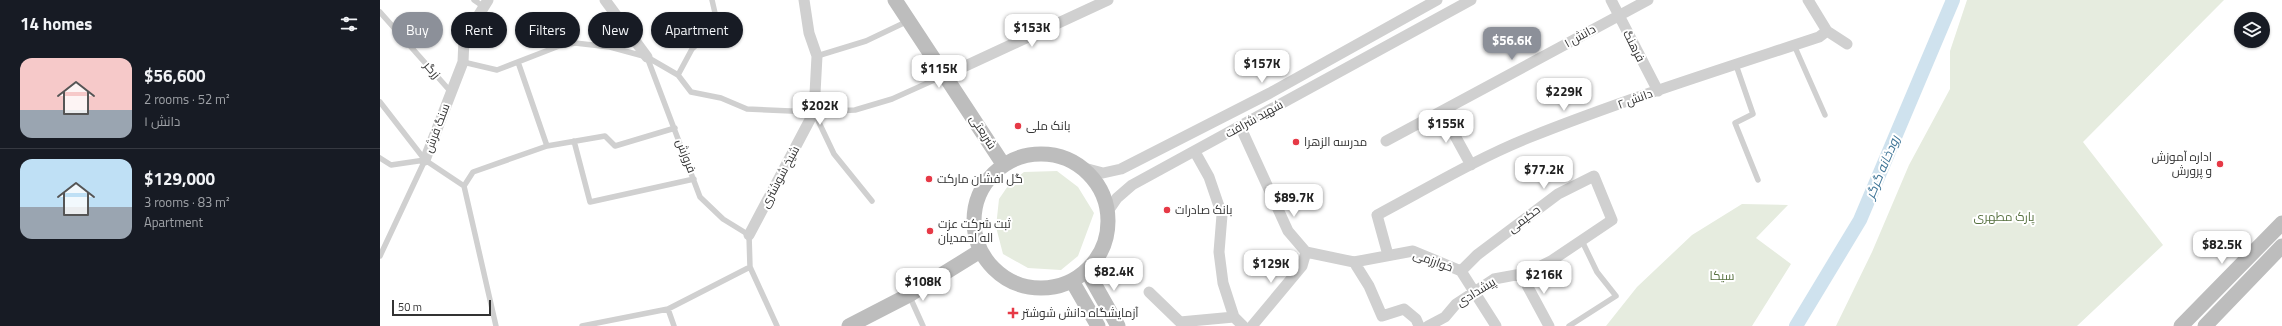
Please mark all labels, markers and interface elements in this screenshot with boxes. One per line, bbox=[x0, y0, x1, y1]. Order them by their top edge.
text: 14 homes bbox=[20, 11, 92, 37]
chip: Buy bbox=[392, 12, 443, 48]
chip: Rent bbox=[451, 12, 507, 48]
chip: Filters bbox=[515, 12, 580, 48]
chip: New bbox=[588, 12, 643, 48]
chip: Apartment bbox=[651, 12, 743, 48]
map controls bbox=[2234, 12, 2270, 48]
button: layers bbox=[2234, 12, 2270, 48]
icon: filters bbox=[338, 13, 360, 35]
pin: $153K bbox=[1004, 14, 1060, 48]
text: $153K bbox=[1014, 17, 1050, 37]
street label: دانش ۱ bbox=[1560, 19, 1599, 52]
street label: فرهنگ bbox=[1618, 26, 1651, 65]
pin: $56.6K bbox=[1479, 27, 1545, 61]
text: $56.6K bbox=[1492, 30, 1532, 50]
pin: $157K bbox=[1234, 50, 1290, 84]
text: $157K bbox=[1244, 53, 1280, 73]
pin: $115K bbox=[911, 55, 967, 89]
street label: زرگر bbox=[419, 56, 445, 83]
text: $115K bbox=[921, 58, 957, 78]
text: $56,600 bbox=[144, 63, 206, 89]
icon: home bbox=[52, 74, 100, 122]
pin: $229K bbox=[1536, 78, 1592, 112]
text: $229K bbox=[1546, 81, 1582, 101]
street label: دانش ۲ bbox=[1615, 83, 1655, 114]
text: 2 rooms · 52 m² bbox=[144, 89, 230, 109]
pin: $202K bbox=[792, 92, 848, 126]
text: $202K bbox=[802, 95, 838, 115]
street label: شهید شرافت bbox=[1221, 95, 1286, 142]
street label: سنگ فرش bbox=[418, 100, 455, 155]
street label: شریعتی bbox=[965, 110, 1002, 153]
pin: $155K bbox=[1418, 110, 1474, 144]
text: دانش ۱ bbox=[144, 111, 180, 131]
text: $155K bbox=[1428, 113, 1464, 133]
place label: بانک ملی bbox=[1026, 116, 1070, 135]
marker: بانک ملی bbox=[1013, 121, 1023, 131]
water label: رودخانه گرگر bbox=[1859, 131, 1905, 204]
place label: مدرسه الزهرا bbox=[1304, 132, 1367, 151]
street label: فروزش bbox=[671, 136, 702, 176]
marker: مدرسه الزهرا bbox=[1291, 137, 1301, 147]
street label: شیخ شوشتری bbox=[755, 142, 804, 211]
place label: اداره آموزش و پرورش bbox=[2151, 147, 2212, 180]
pin: $77.2K bbox=[1511, 156, 1577, 190]
text: $77.2K bbox=[1524, 159, 1564, 179]
marker: اداره آموزش و پرورش bbox=[2215, 159, 2225, 169]
text: $129,000 bbox=[144, 166, 215, 192]
place label: گل افشان مارکت bbox=[937, 169, 1023, 188]
marker: گل افشان مارکت bbox=[924, 174, 934, 184]
icon: home bbox=[52, 175, 100, 223]
pin: $89.7K bbox=[1261, 184, 1327, 218]
text: $89.7K bbox=[1274, 187, 1314, 207]
text: 3 rooms · 83 m² bbox=[144, 192, 230, 212]
place label: بانک صادرات bbox=[1175, 200, 1232, 219]
street label: حکیمی bbox=[1503, 200, 1544, 237]
marker: بانک صادرات bbox=[1162, 205, 1172, 215]
park label: پارک مطهری bbox=[1974, 207, 2035, 226]
text: Apartment bbox=[144, 212, 203, 232]
place label: ثبت شرکت عزت اله احمدیان bbox=[938, 214, 1011, 247]
marker: ثبت شرکت عزت اله احمدیان bbox=[925, 226, 935, 236]
pin: $82.5K bbox=[2189, 231, 2255, 265]
text: $82.5K bbox=[2202, 234, 2242, 254]
street label: خوارزمی bbox=[1410, 245, 1456, 277]
pin: $129K bbox=[1243, 250, 1299, 284]
text: $129K bbox=[1253, 253, 1289, 273]
pin: $82.4K bbox=[1081, 258, 1147, 292]
text: $82.4K bbox=[1094, 261, 1134, 281]
pin: $216K bbox=[1516, 261, 1572, 295]
text: $216K bbox=[1526, 264, 1562, 284]
park label: سیکا bbox=[1710, 266, 1735, 285]
pin: $108K bbox=[895, 268, 951, 302]
text: $108K bbox=[905, 271, 941, 291]
street label: پیشدادی bbox=[1452, 272, 1500, 311]
scale bar bbox=[392, 298, 491, 317]
text: 50 m bbox=[398, 299, 422, 315]
place label: آزمایشگاه دانش شوشتر bbox=[1021, 303, 1139, 322]
marker: آزمایشگاه دانش شوشتر bbox=[1007, 307, 1019, 319]

